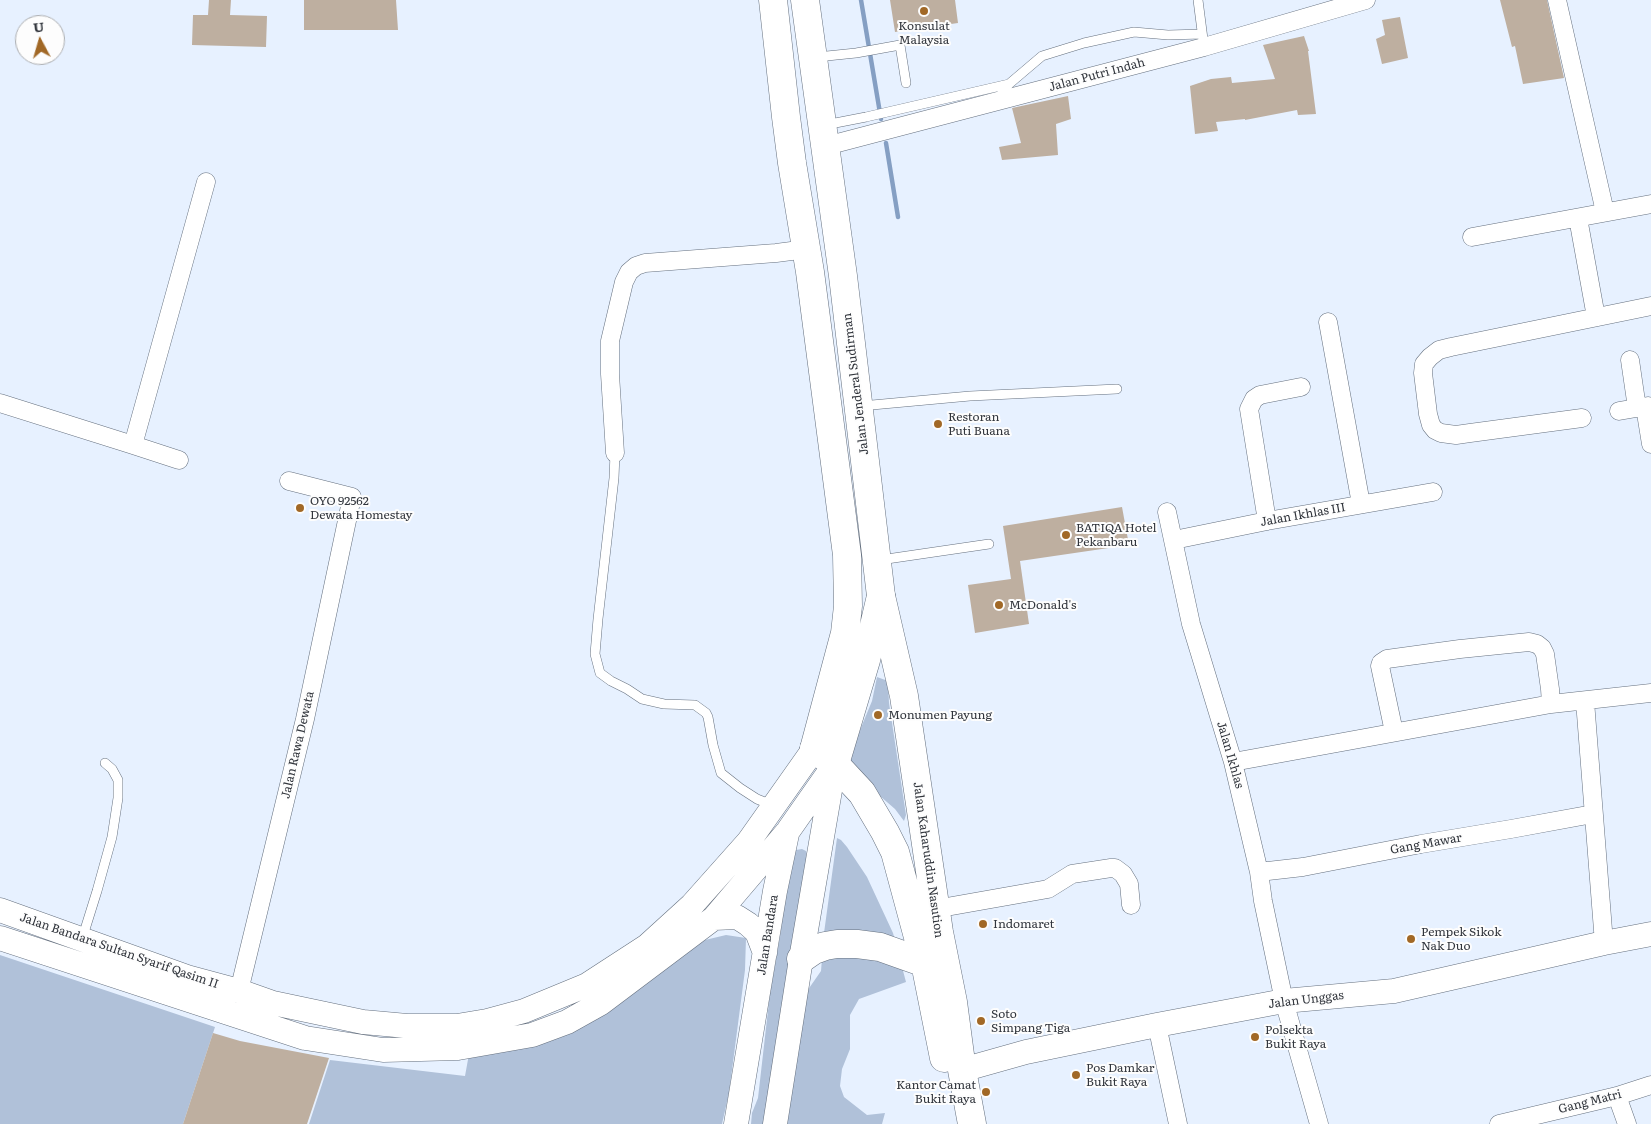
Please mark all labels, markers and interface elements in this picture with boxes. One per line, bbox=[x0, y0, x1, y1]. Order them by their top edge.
marker: Konsulat Malaysia bbox=[918, 5, 930, 17]
north arrow bbox=[15, 15, 65, 65]
text: U bbox=[32, 16, 45, 37]
place label: Konsulat Malaysia bbox=[898, 19, 950, 47]
street label: Jalan Putri Indah bbox=[1047, 55, 1147, 95]
street label: Jalan Jenderal Sudirman bbox=[840, 312, 872, 456]
place label: Restoran Puti Buana bbox=[948, 410, 1010, 438]
marker: Restoran Puti Buana bbox=[932, 418, 944, 430]
place label: OYO 92562 Dewata Homestay bbox=[310, 494, 412, 522]
street label: Jalan Ikhlas III bbox=[1259, 500, 1347, 530]
marker: OYO 92562 Dewata Homestay bbox=[294, 502, 306, 514]
place label: BATIQA Hotel Pekanbaru bbox=[1076, 521, 1157, 549]
marker: BATIQA Hotel Pekanbaru bbox=[1060, 529, 1072, 541]
place label: McDonald's bbox=[1009, 598, 1076, 612]
marker: McDonald's bbox=[993, 599, 1005, 611]
street label: Jalan Rawa Dewata bbox=[279, 690, 317, 800]
place label: Monumen Payung bbox=[888, 708, 992, 722]
marker: Monumen Payung bbox=[872, 709, 884, 721]
street label: Jalan Ikhlas bbox=[1214, 720, 1246, 790]
street label: Jalan Kaharuddin Nasution bbox=[910, 781, 946, 939]
street label: Gang Mawar bbox=[1389, 831, 1463, 857]
street label: Jalan Bandara bbox=[755, 894, 781, 976]
street label: Jalan Bandara Sultan Syarif Qasim II bbox=[18, 910, 220, 992]
place label: Indomaret bbox=[993, 917, 1054, 931]
marker: Indomaret bbox=[977, 918, 989, 930]
place label: Pempek Sikok Nak Duo bbox=[1421, 925, 1502, 953]
marker: Pempek Sikok Nak Duo bbox=[1405, 933, 1417, 945]
street label: Jalan Unggas bbox=[1267, 988, 1345, 1012]
place label: Soto Simpang Tiga bbox=[991, 1007, 1070, 1035]
marker: Soto Simpang Tiga bbox=[975, 1015, 987, 1027]
place label: Polsekta Bukit Raya bbox=[1265, 1023, 1326, 1051]
marker: Polsekta Bukit Raya bbox=[1249, 1031, 1261, 1043]
place label: Pos Damkar Bukit Raya bbox=[1086, 1061, 1154, 1089]
marker: Pos Damkar Bukit Raya bbox=[1070, 1069, 1082, 1081]
place label: Kantor Camat Bukit Raya bbox=[896, 1078, 976, 1106]
marker: Kantor Camat Bukit Raya bbox=[980, 1086, 992, 1098]
street label: Gang Matri bbox=[1557, 1087, 1623, 1117]

